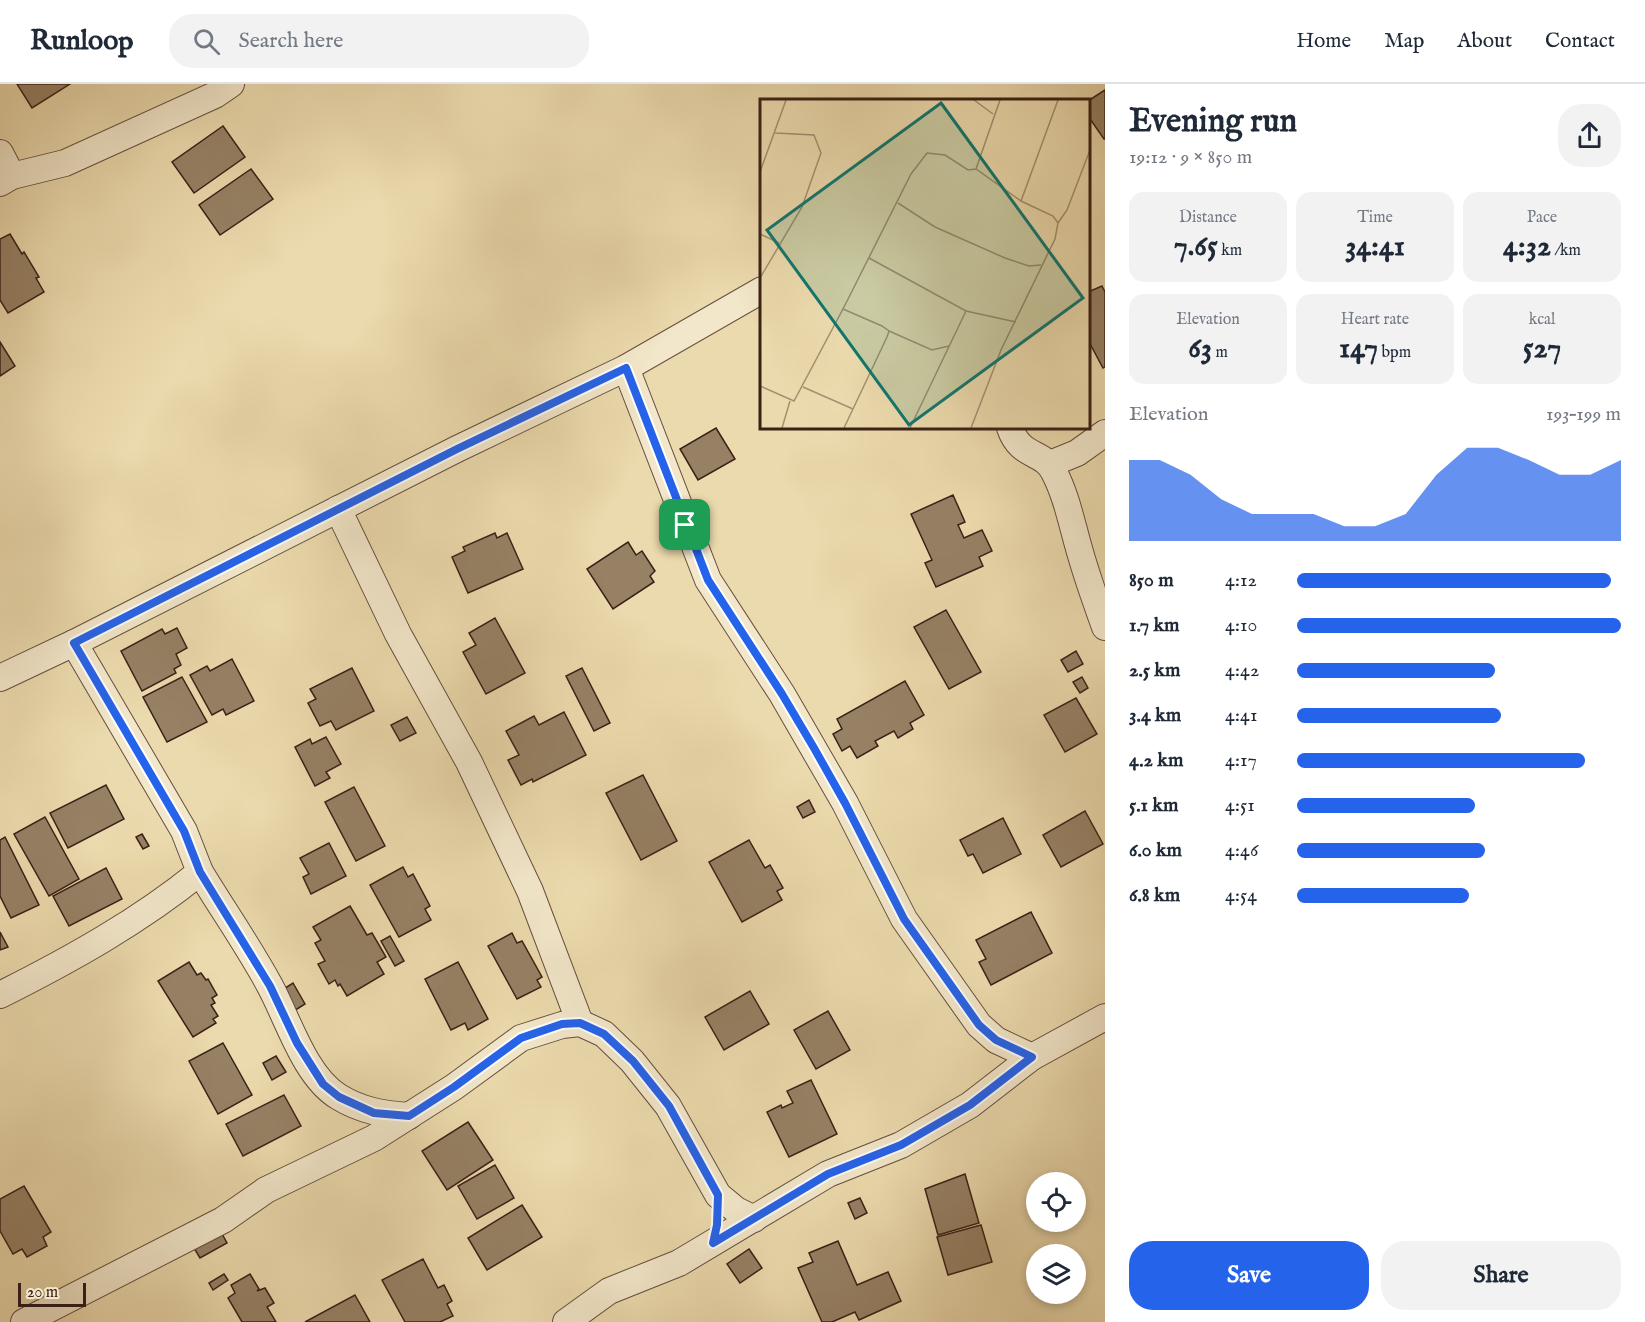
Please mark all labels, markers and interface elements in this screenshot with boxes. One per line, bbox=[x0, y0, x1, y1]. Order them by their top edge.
search box bbox=[169, 14, 589, 68]
text: Runloop bbox=[30, 24, 133, 59]
icon: search bbox=[190, 25, 223, 58]
text: Search here bbox=[238, 27, 343, 55]
text: Home bbox=[1296, 28, 1351, 55]
text: Map bbox=[1384, 28, 1424, 55]
text: About bbox=[1457, 28, 1512, 55]
text: Contact bbox=[1545, 28, 1615, 55]
inset map bbox=[760, 99, 1090, 429]
text: Evening run bbox=[1129, 101, 1297, 143]
button: share bbox=[1558, 104, 1621, 167]
text: 19:12 · 9 × 850 m bbox=[1129, 145, 1252, 170]
text: Distance bbox=[1179, 208, 1237, 228]
text: Time bbox=[1357, 208, 1393, 228]
text: Pace bbox=[1527, 208, 1557, 228]
text: 7.65 bbox=[1174, 228, 1218, 266]
text: 34:41 bbox=[1345, 228, 1405, 266]
text: 4:32 bbox=[1503, 228, 1551, 266]
text: km bbox=[1218, 241, 1242, 261]
text: /km bbox=[1551, 241, 1581, 261]
text: Elevation bbox=[1176, 310, 1240, 330]
text: Heart rate bbox=[1341, 310, 1409, 330]
text: kcal bbox=[1529, 310, 1555, 330]
text: 63 bbox=[1188, 330, 1212, 368]
text: 147 bbox=[1339, 330, 1378, 368]
text: 527 bbox=[1523, 330, 1561, 368]
text: m bbox=[1212, 343, 1228, 363]
text: bpm bbox=[1378, 343, 1411, 363]
text: Elevation bbox=[1129, 402, 1208, 427]
text: 193–199 m bbox=[1546, 402, 1621, 427]
pin bbox=[659, 499, 710, 550]
icon: arrive bbox=[668, 508, 701, 541]
text: 850 m bbox=[1129, 568, 1174, 593]
text: 4:12 bbox=[1225, 568, 1257, 593]
text: 1.7 km bbox=[1129, 613, 1180, 638]
text: 4:10 bbox=[1225, 613, 1257, 638]
text: 2.5 km bbox=[1129, 658, 1180, 683]
text: 4:42 bbox=[1225, 658, 1259, 683]
text: 3.4 km bbox=[1129, 703, 1181, 728]
text: 4:41 bbox=[1225, 703, 1257, 728]
text: 4.2 km bbox=[1129, 748, 1183, 773]
text: 4:17 bbox=[1225, 748, 1257, 773]
text: 5.1 km bbox=[1129, 793, 1179, 818]
text: 4:51 bbox=[1225, 793, 1255, 818]
text: 6.0 km bbox=[1129, 838, 1182, 863]
text: 4:46 bbox=[1225, 838, 1258, 863]
text: 6.8 km bbox=[1129, 883, 1180, 908]
text: 4:54 bbox=[1225, 883, 1257, 908]
map controls bbox=[1026, 1172, 1086, 1304]
button: locate bbox=[1026, 1172, 1086, 1232]
button: Save bbox=[1129, 1241, 1369, 1310]
button: Share bbox=[1381, 1241, 1621, 1310]
button: layers bbox=[1026, 1244, 1086, 1304]
scale bar bbox=[18, 1280, 86, 1308]
text: 20 m bbox=[27, 1283, 58, 1303]

